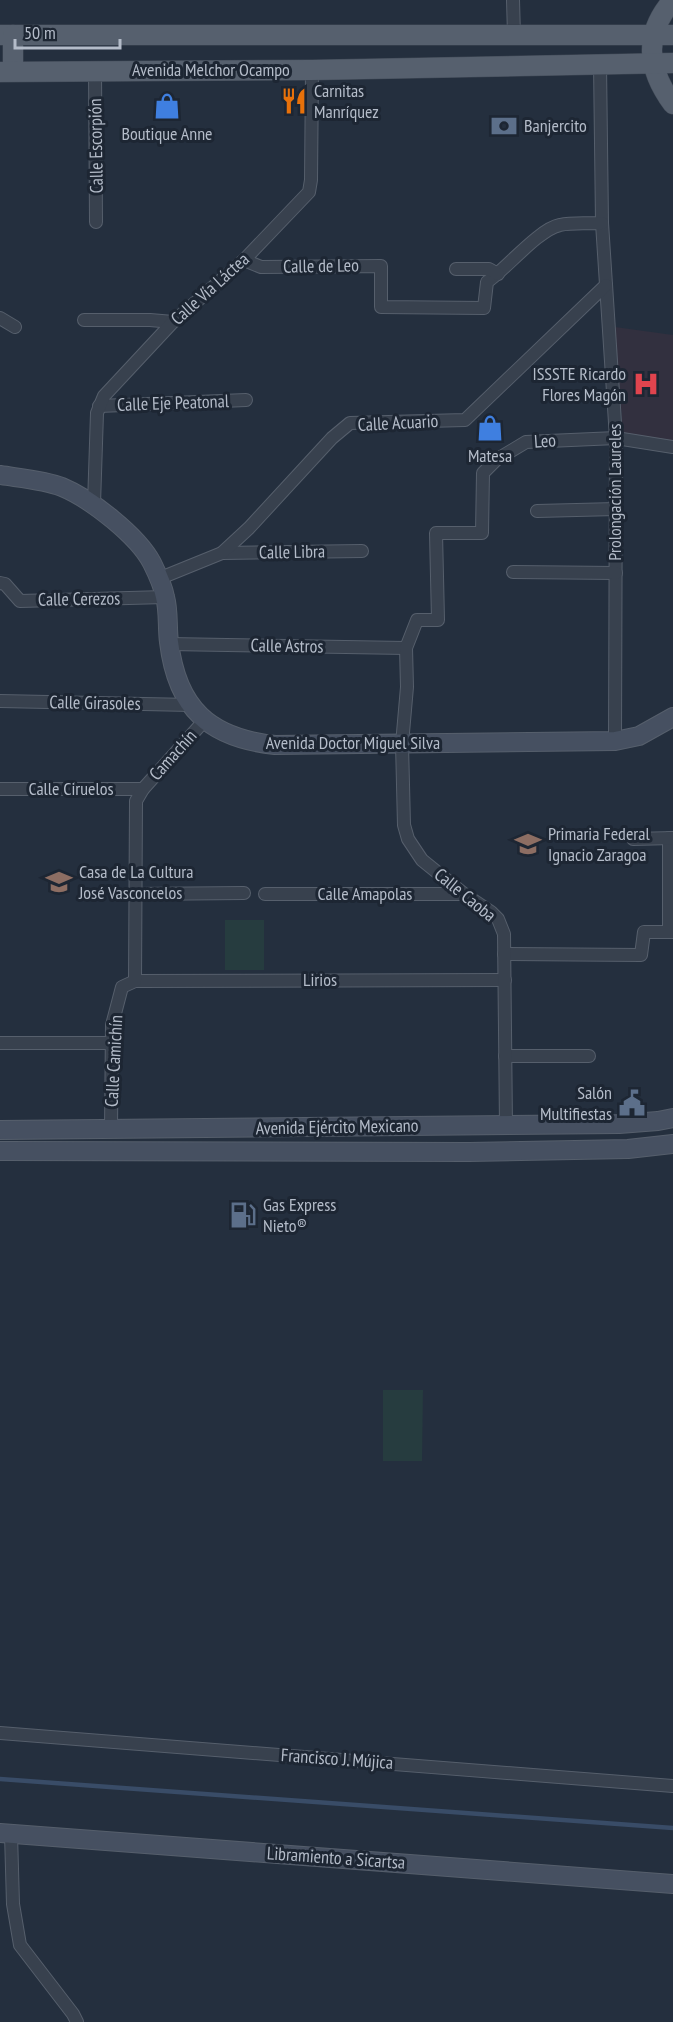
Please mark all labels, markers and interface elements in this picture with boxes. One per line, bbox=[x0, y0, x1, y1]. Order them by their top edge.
scale bar bbox=[15, 12, 120, 50]
text: 50 m bbox=[24, 21, 56, 44]
street label: Avenida Melchor Ocampo bbox=[132, 58, 290, 81]
place label: Carnitas Manríquez bbox=[314, 79, 379, 123]
restaurant icon: Carnitas Manríquez bbox=[279, 86, 309, 116]
shop icon: Boutique Anne bbox=[152, 91, 182, 121]
street label: Calle Escorpión bbox=[83, 98, 108, 194]
bank icon: Banjercito bbox=[489, 111, 519, 141]
place label: Banjercito bbox=[524, 114, 587, 137]
place label: Boutique Anne bbox=[121, 122, 213, 145]
street label: Calle Vía Láctea bbox=[166, 247, 254, 330]
street label: Calle de Leo bbox=[283, 253, 359, 278]
place label: ISSSTE Ricardo Flores Magón bbox=[532, 362, 626, 406]
hospital icon: ISSSTE Ricardo Flores Magón bbox=[631, 369, 661, 399]
street label: Calle Eje Peatonal bbox=[117, 389, 230, 416]
street label: Calle Acuario bbox=[357, 409, 439, 436]
shop icon: Matesa bbox=[475, 413, 505, 443]
street label: Prolongación Laureles bbox=[603, 423, 626, 561]
street label: Leo bbox=[533, 428, 557, 453]
place label: Matesa bbox=[468, 444, 512, 467]
street label: Calle Libra bbox=[259, 539, 325, 564]
street label: Calle Cerezos bbox=[38, 586, 120, 611]
street label: Calle Astros bbox=[250, 633, 324, 658]
street label: Calle Girasoles bbox=[49, 690, 141, 715]
street label: Camachín bbox=[144, 725, 201, 785]
street label: Avenida Doctor Miguel Silva bbox=[266, 731, 440, 754]
street label: Calle Ciruelos bbox=[28, 777, 114, 800]
place label: Primaria Federal Ignacio Zaragoa bbox=[548, 822, 650, 866]
school or university icon: Primaria Federal Ignacio Zaragoa bbox=[513, 829, 543, 859]
place label: Casa de La Cultura José Vasconcelos bbox=[78, 860, 194, 904]
street label: Calle Caoba bbox=[430, 863, 501, 926]
school or university icon: Casa de La Cultura José Vasconcelos bbox=[44, 867, 74, 897]
street label: Calle Amapolas bbox=[318, 882, 412, 905]
street label: Lirios bbox=[303, 968, 337, 991]
street label: Calle Camichín bbox=[100, 1015, 127, 1107]
place label: Salón Multifiestas bbox=[540, 1081, 612, 1125]
public building icon: Salón Multifiestas bbox=[617, 1088, 647, 1118]
street label: Avenida Ejército Mexicano bbox=[255, 1114, 419, 1139]
place label: Gas Express Nieto® bbox=[263, 1193, 336, 1237]
fuel station icon: Gas Express Nieto® bbox=[228, 1200, 258, 1230]
street label: Francisco J. Mújica bbox=[280, 1743, 394, 1774]
street label: Libramiento a Sicartsa bbox=[266, 1841, 406, 1874]

